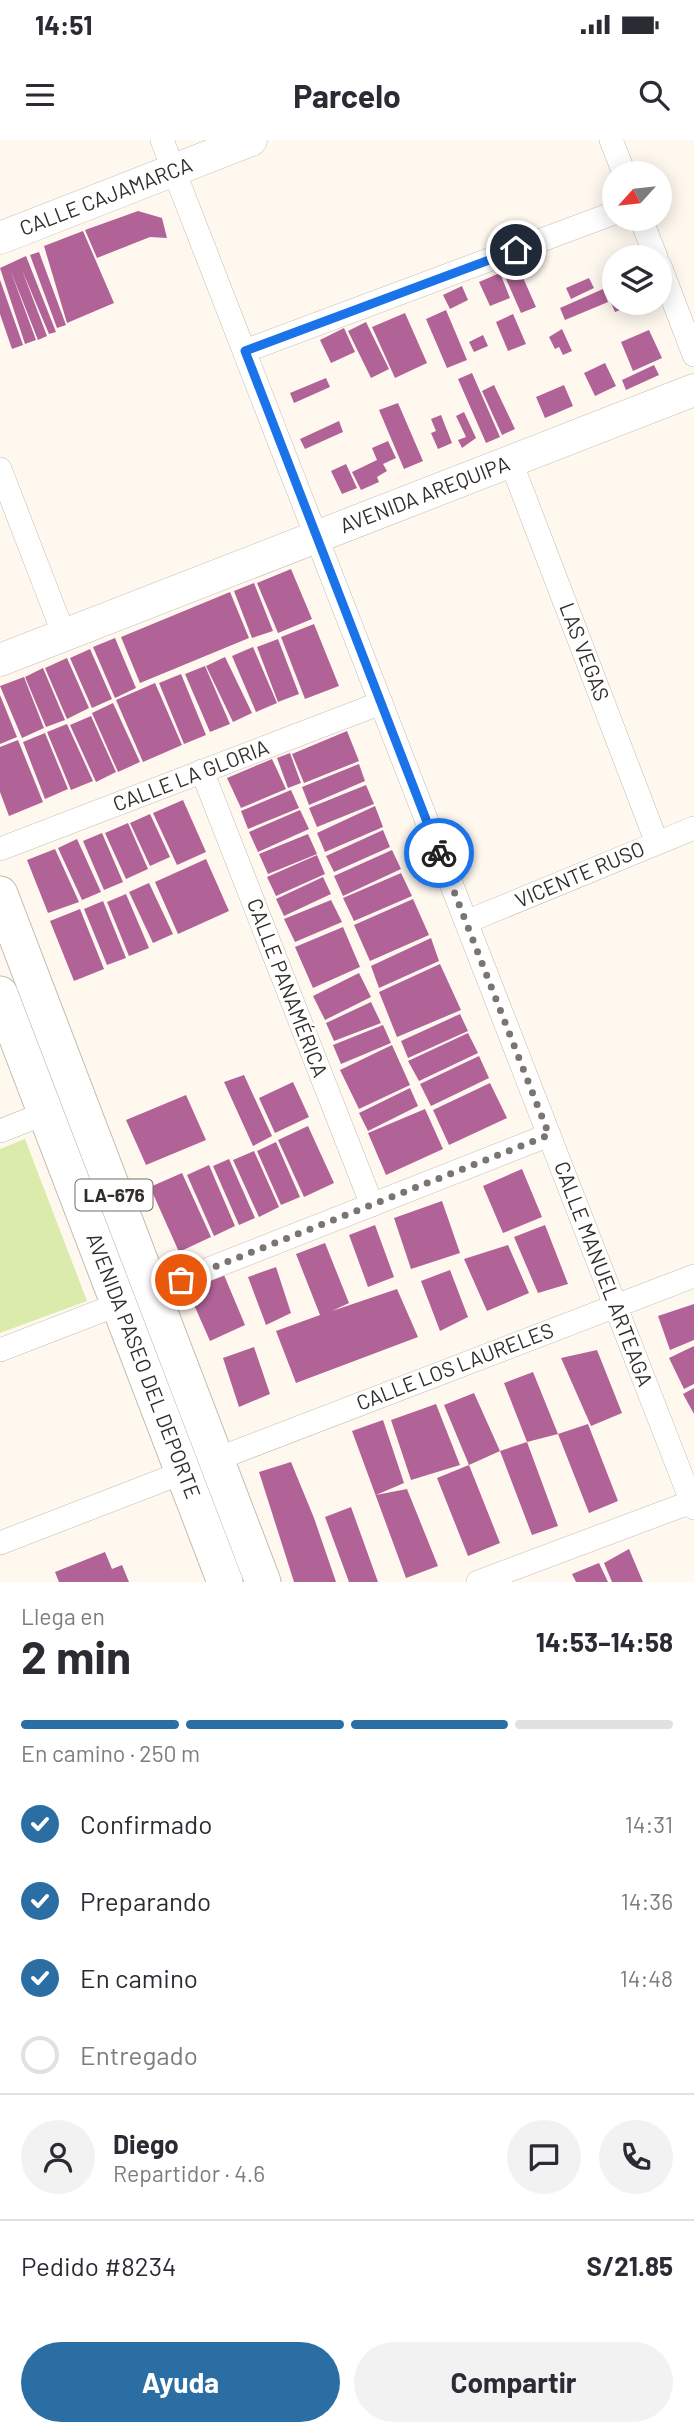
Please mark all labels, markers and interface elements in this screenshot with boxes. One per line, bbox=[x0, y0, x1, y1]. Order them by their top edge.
text: 14:51 bbox=[35, 9, 92, 40]
icon: menu bbox=[21, 76, 59, 114]
text: Parcelo bbox=[293, 76, 401, 114]
icon: search bbox=[635, 76, 673, 114]
street label: CALLE CAJAMARCA bbox=[16, 151, 196, 240]
north arrow bbox=[602, 161, 672, 231]
map controls bbox=[602, 161, 672, 315]
pin bbox=[486, 220, 546, 280]
icon: home bbox=[497, 231, 535, 269]
button: layers bbox=[602, 245, 672, 315]
street label: AVENIDA AREQUIPA bbox=[336, 450, 513, 537]
street label: LAS VEGAS bbox=[555, 599, 616, 704]
street label: CALLE LA GLORIA bbox=[109, 733, 272, 816]
courier bbox=[404, 818, 474, 888]
icon: bike bbox=[420, 834, 458, 872]
street label: VICENTE RUSO bbox=[511, 835, 648, 912]
street label: CALLE PANAMÉRICA bbox=[243, 895, 334, 1081]
street label: CALLE MANUEL ARTEAGA bbox=[550, 1157, 659, 1390]
road number: LA-676 bbox=[76, 1180, 152, 1210]
street label: AVENIDA PASEO DEL DEPORTE bbox=[82, 1229, 207, 1502]
pin bbox=[151, 1250, 211, 1310]
icon: bag bbox=[162, 1261, 200, 1299]
street label: CALLE LOS LAURELES bbox=[352, 1316, 557, 1415]
text: Llega en bbox=[21, 1602, 105, 1630]
text: 14:53–14:58 bbox=[536, 1626, 673, 1657]
text: 2 min bbox=[21, 1628, 131, 1683]
text: En camino · 250 m bbox=[21, 1739, 200, 1767]
icon: check bbox=[21, 1805, 59, 1843]
text: Confirmado bbox=[80, 1808, 212, 1839]
text: 14:31 bbox=[625, 1810, 673, 1838]
icon: check bbox=[21, 1882, 59, 1920]
text: Preparando bbox=[80, 1885, 211, 1916]
text: 14:36 bbox=[621, 1887, 673, 1915]
icon: check bbox=[21, 1959, 59, 1997]
text: En camino bbox=[80, 1962, 198, 1993]
text: 14:48 bbox=[620, 1964, 673, 1992]
text: Entregado bbox=[80, 2039, 198, 2070]
button: person bbox=[21, 2120, 95, 2194]
button: chat bbox=[507, 2120, 581, 2194]
button: phone bbox=[599, 2120, 673, 2194]
text: Diego bbox=[113, 2128, 179, 2159]
text: Repartidor · 4.6 bbox=[113, 2159, 265, 2187]
text: Pedido #8234 bbox=[21, 2250, 176, 2281]
text: S/21.85 bbox=[587, 2250, 673, 2281]
button: Ayuda bbox=[21, 2342, 340, 2422]
button: Compartir bbox=[354, 2342, 673, 2422]

